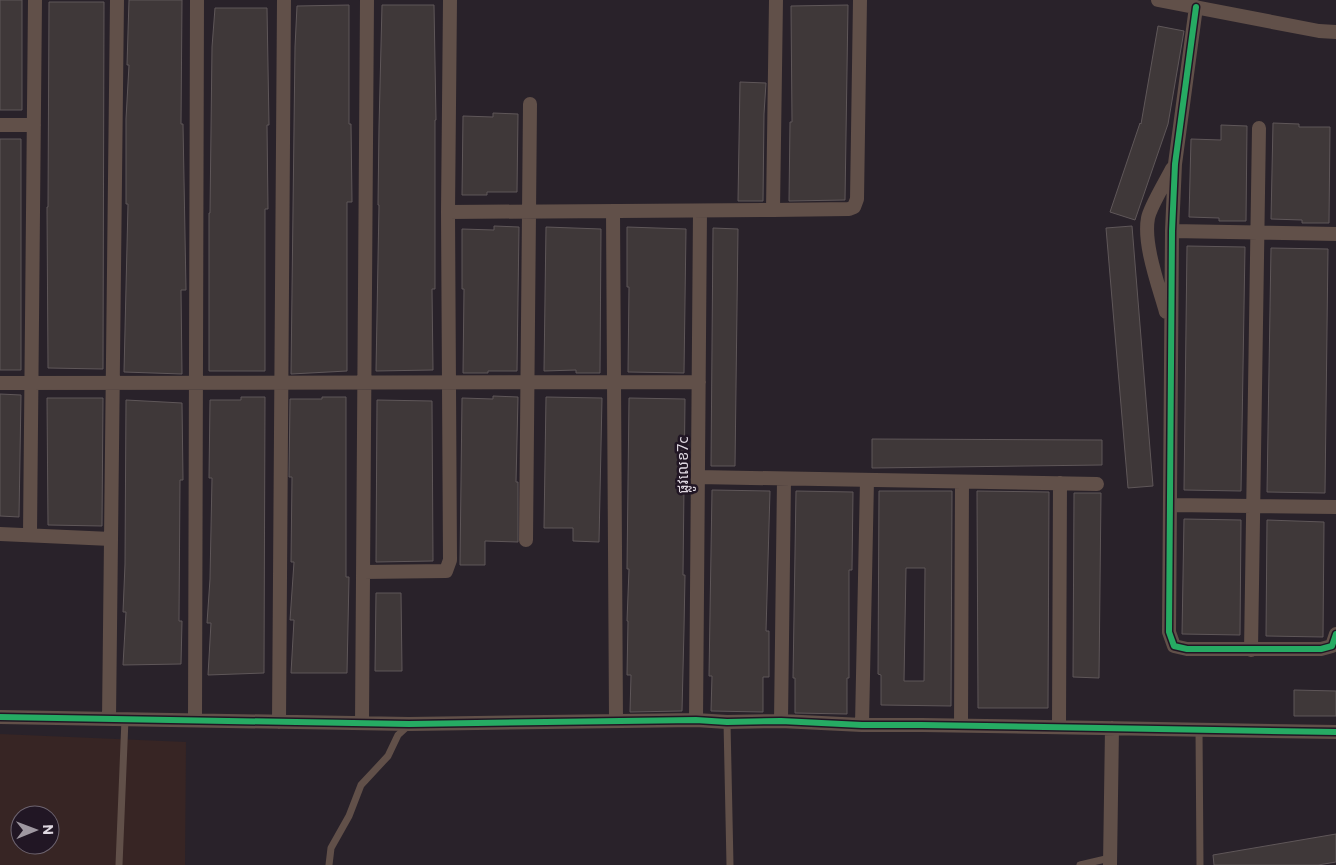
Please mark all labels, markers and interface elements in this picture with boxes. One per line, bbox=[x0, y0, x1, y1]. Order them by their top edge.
street label: ផ្លូវលេខ7c bbox=[673, 436, 696, 494]
north arrow bbox=[10, 805, 60, 855]
text: N bbox=[40, 824, 57, 835]

